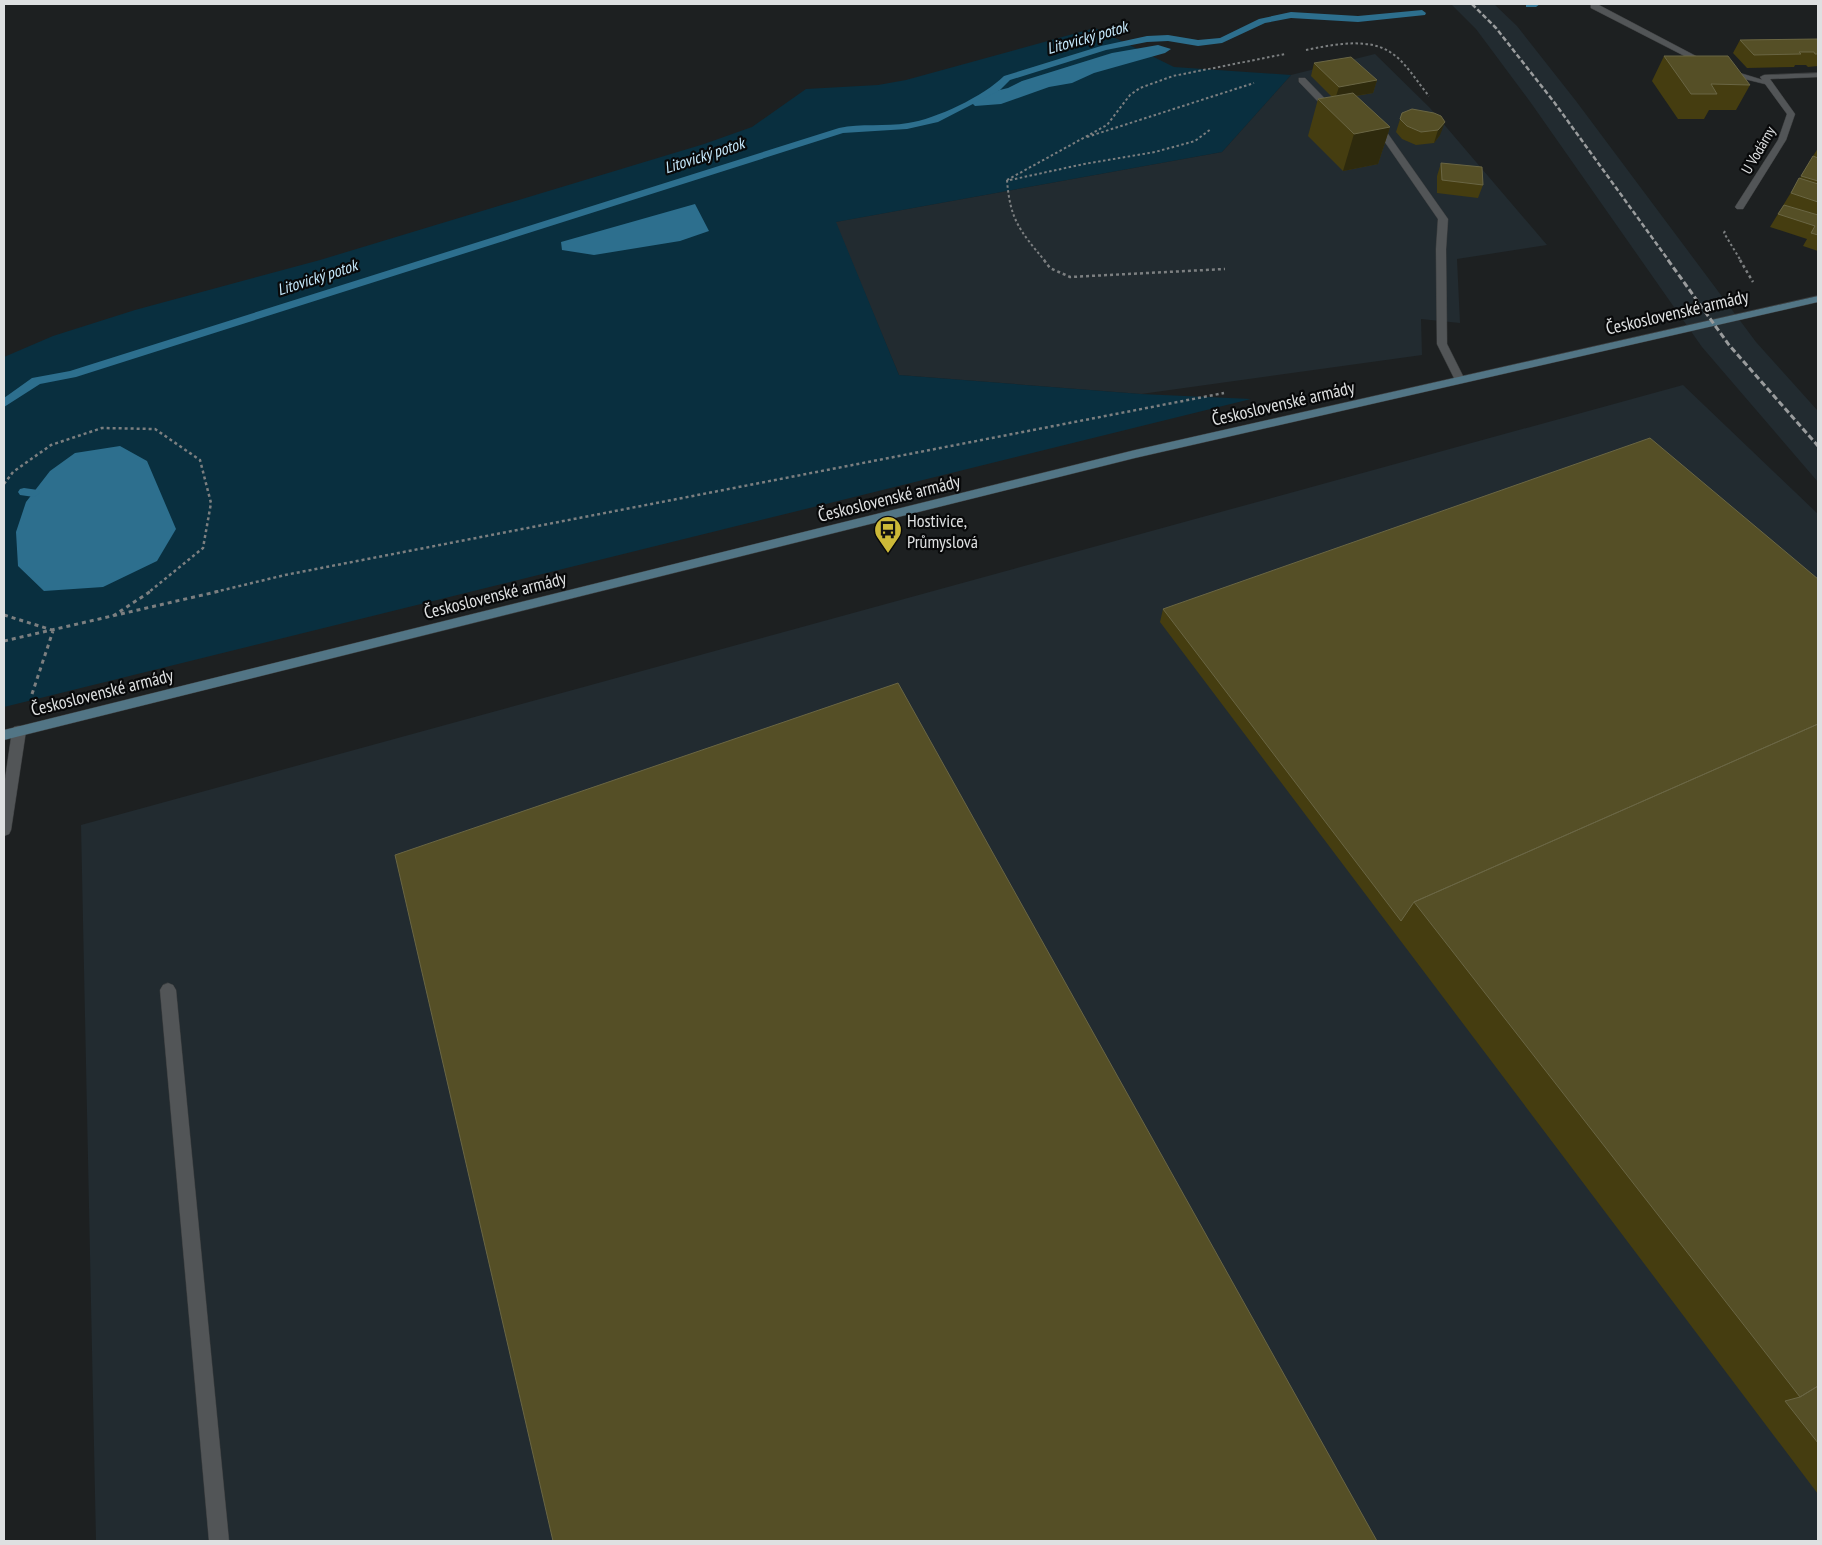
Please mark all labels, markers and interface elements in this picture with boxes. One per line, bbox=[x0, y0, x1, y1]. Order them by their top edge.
water label: Litovický potok bbox=[1044, 15, 1131, 58]
street label: U Vodárny bbox=[1737, 122, 1779, 177]
water label: Litovický potok bbox=[661, 132, 748, 177]
water label: Litovický potok bbox=[274, 254, 361, 299]
street label: Československé armády bbox=[1603, 284, 1751, 340]
street label: Československé armády bbox=[1209, 375, 1357, 431]
street label: Československé armády bbox=[815, 469, 963, 527]
place label: Hostivice, Průmyslová bbox=[907, 509, 978, 553]
bus stop icon: Hostivice, Průmyslová bbox=[873, 515, 903, 554]
street label: Československé armády bbox=[421, 566, 569, 624]
street label: Československé armády bbox=[28, 663, 176, 721]

